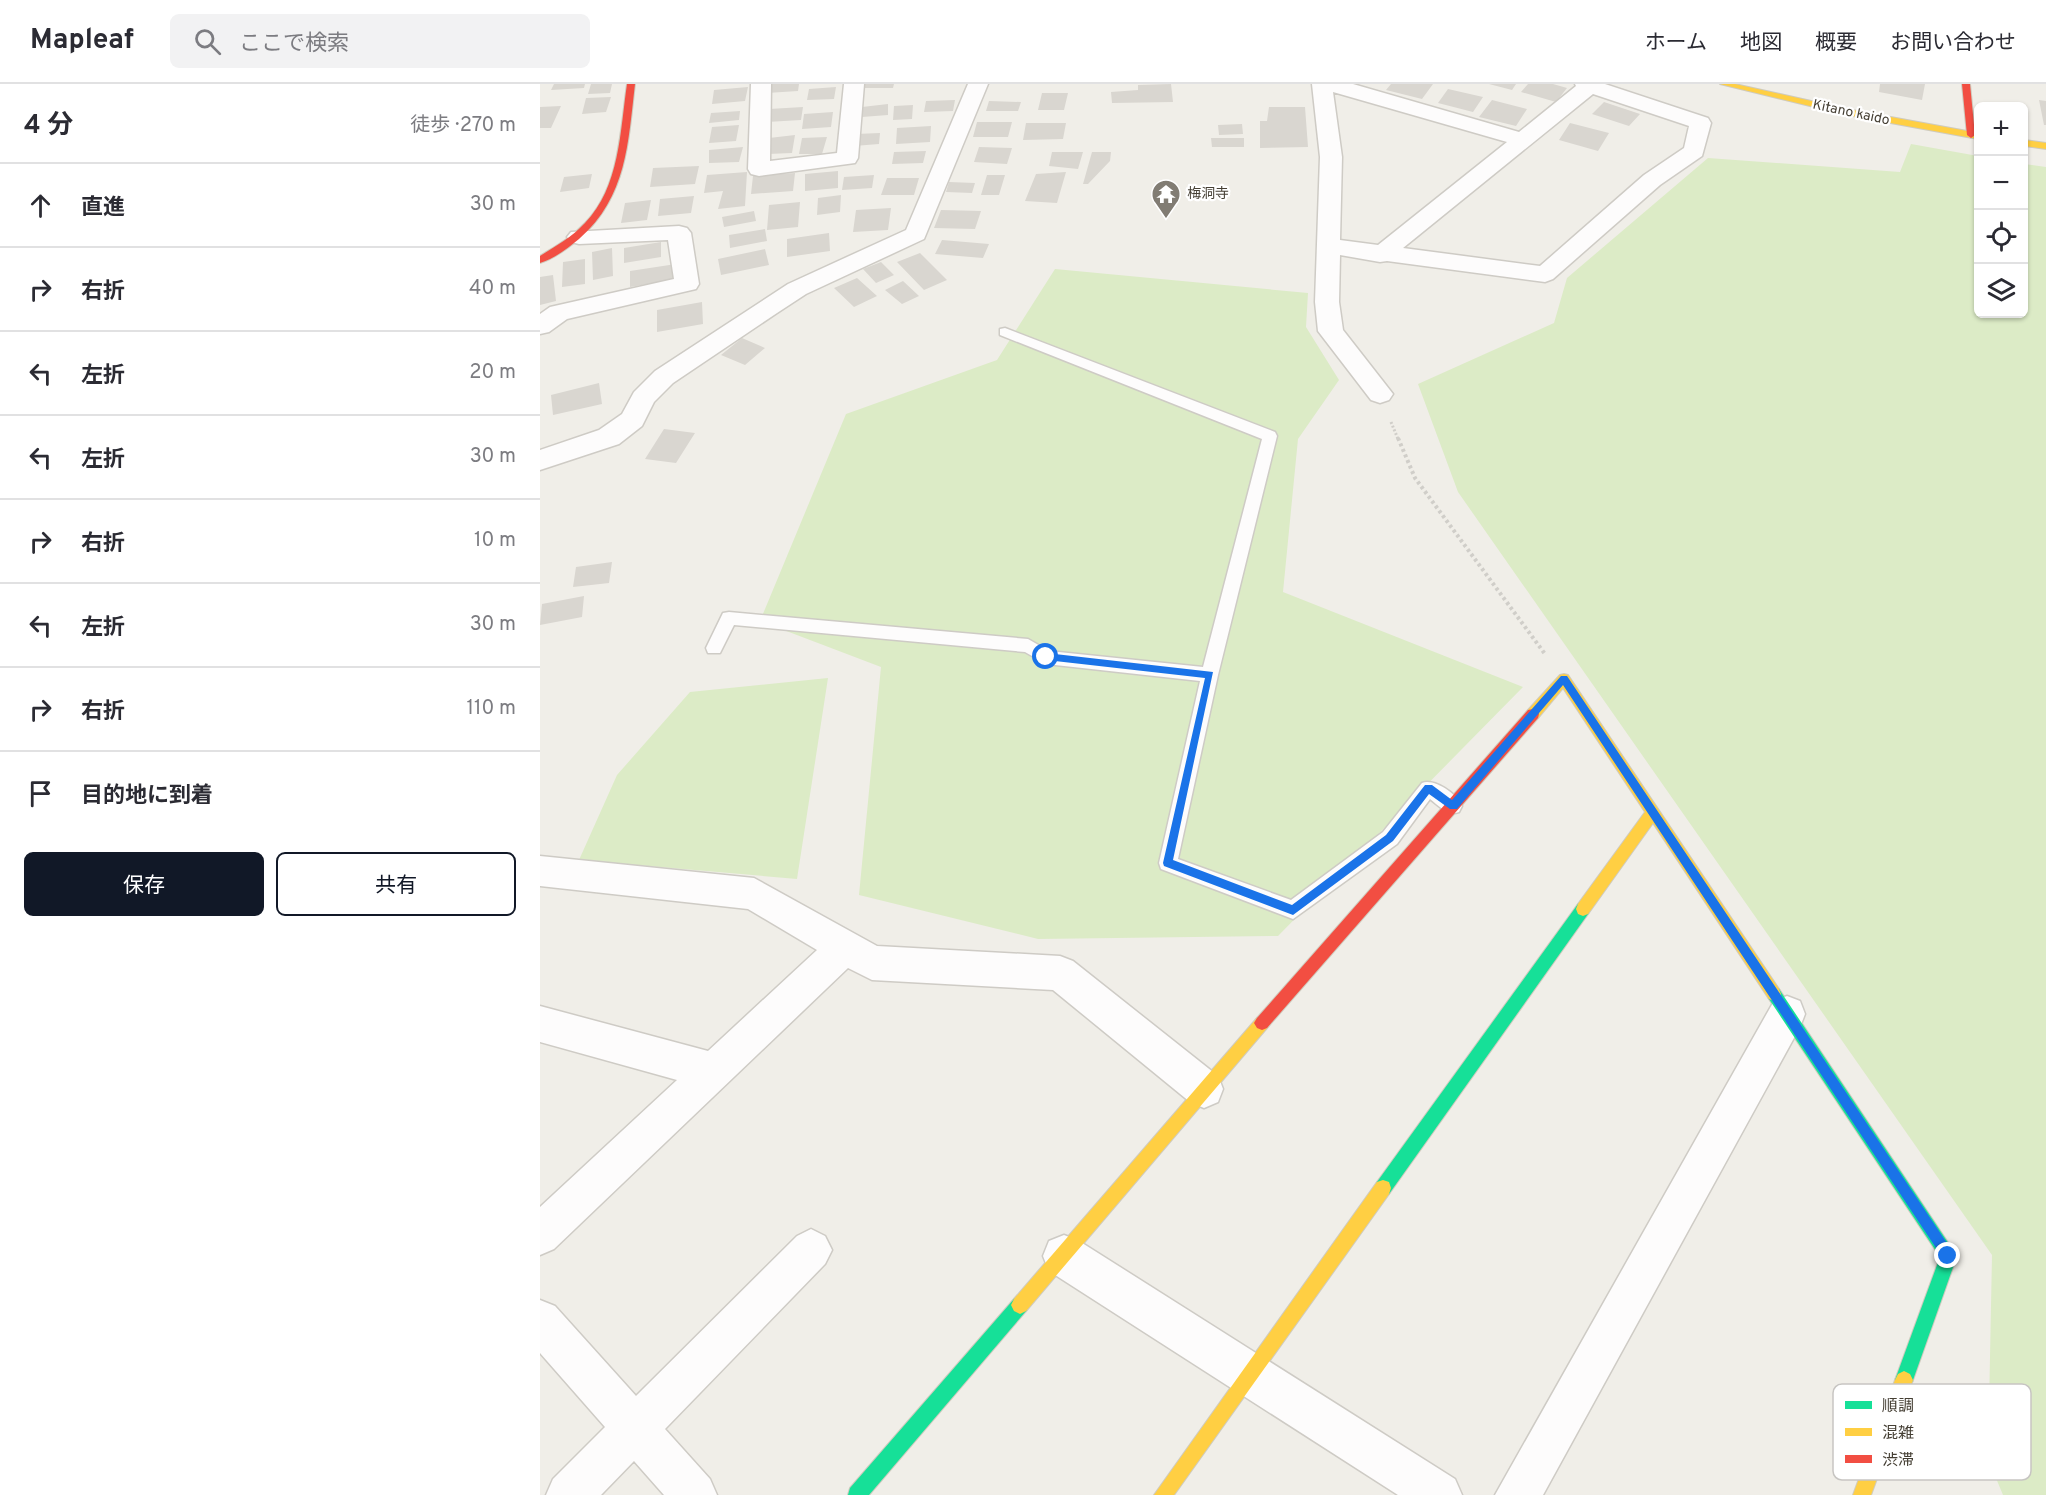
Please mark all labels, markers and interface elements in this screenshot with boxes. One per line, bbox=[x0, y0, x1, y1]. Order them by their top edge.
search box bbox=[170, 14, 590, 68]
text: Mapleaf bbox=[30, 23, 134, 59]
icon: search bbox=[191, 25, 224, 58]
text: ホーム bbox=[1645, 30, 1707, 57]
text: 地図 bbox=[1740, 30, 1782, 57]
text: 概要 bbox=[1815, 30, 1857, 57]
text: お問い合わせ bbox=[1890, 30, 2016, 57]
text: ここで検索 bbox=[239, 31, 349, 58]
street label: Kitano kaido bbox=[1811, 97, 1891, 130]
map controls bbox=[1974, 102, 2028, 318]
button: + bbox=[1974, 102, 2028, 156]
text: 4 分 bbox=[24, 110, 73, 143]
text: 徒歩 · 270 m bbox=[410, 113, 516, 139]
button: − bbox=[1974, 156, 2028, 210]
temple icon: 梅洞寺 bbox=[1150, 178, 1182, 220]
place label: 梅洞寺 bbox=[1187, 185, 1229, 203]
icon: ahead bbox=[24, 189, 57, 222]
text: 30 m bbox=[470, 192, 516, 218]
text: 直進 bbox=[81, 195, 125, 222]
button: locate bbox=[1974, 210, 2028, 264]
button: layers bbox=[1974, 264, 2028, 318]
icon: right bbox=[24, 273, 57, 306]
text: 40 m bbox=[469, 276, 516, 302]
text: 右折 bbox=[81, 279, 125, 306]
icon: left bbox=[24, 357, 57, 390]
text: 20 m bbox=[469, 360, 516, 386]
text: 左折 bbox=[81, 363, 125, 390]
icon: left bbox=[24, 441, 57, 474]
text: 30 m bbox=[470, 444, 516, 470]
text: 左折 bbox=[81, 447, 125, 474]
icon: right bbox=[24, 525, 57, 558]
text: 10 m bbox=[474, 528, 516, 554]
text: 右折 bbox=[81, 531, 125, 558]
icon: left bbox=[24, 609, 57, 642]
text: 30 m bbox=[470, 612, 516, 638]
text: 左折 bbox=[81, 615, 125, 642]
route start bbox=[1032, 643, 1058, 669]
icon: right bbox=[24, 693, 57, 726]
text: 110 m bbox=[467, 696, 516, 722]
text: 右折 bbox=[81, 699, 125, 726]
icon: arrive bbox=[24, 777, 57, 810]
text: 目的地に到着 bbox=[81, 783, 213, 810]
button: 保存 bbox=[24, 852, 264, 916]
button: 共有 bbox=[276, 852, 516, 916]
route end bbox=[1934, 1242, 1960, 1268]
legend bbox=[1833, 1384, 2031, 1480]
text: 順調 bbox=[1882, 1397, 1914, 1417]
text: 混雑 bbox=[1882, 1424, 1914, 1444]
text: 渋滞 bbox=[1882, 1451, 1914, 1471]

